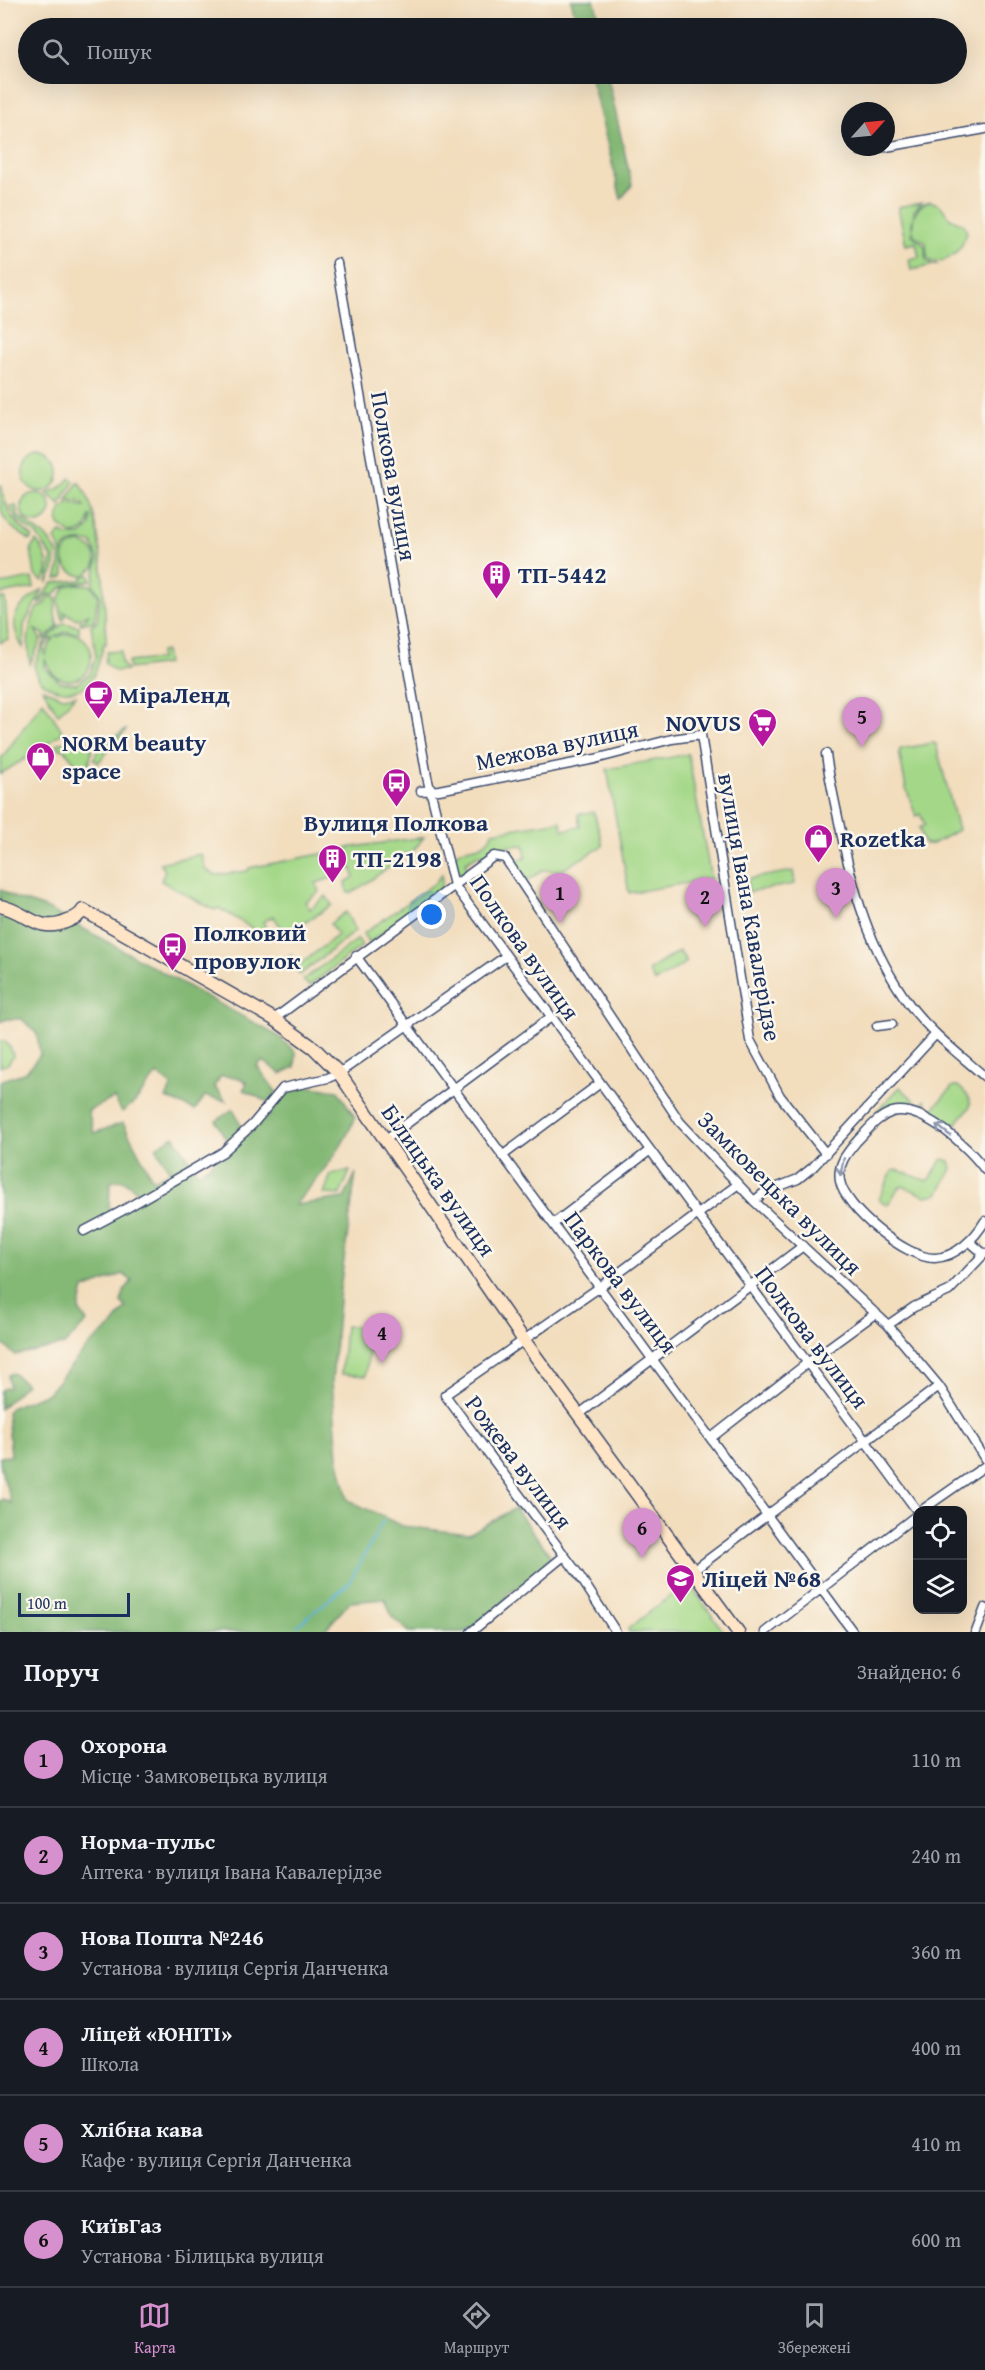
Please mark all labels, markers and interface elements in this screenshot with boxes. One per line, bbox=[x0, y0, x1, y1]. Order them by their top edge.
search box bbox=[18, 18, 967, 84]
icon: search bbox=[39, 35, 72, 68]
text: Пошук bbox=[87, 35, 152, 67]
north arrow bbox=[841, 102, 895, 156]
street label: Полкова вулиця bbox=[362, 389, 426, 563]
place label: ТП-5442 bbox=[518, 557, 607, 592]
building icon: ТП-5442 bbox=[481, 558, 513, 600]
place label: МіраЛенд bbox=[119, 677, 230, 712]
cafe icon: МіраЛенд bbox=[82, 678, 114, 720]
pin: 5 bbox=[842, 698, 882, 747]
place label: NOVUS bbox=[666, 705, 741, 740]
supermarket icon: NOVUS bbox=[746, 706, 778, 748]
street label: Межова вулиця bbox=[472, 711, 642, 779]
place label: NORM beauty space bbox=[62, 725, 207, 788]
shop icon: NORM beauty space bbox=[25, 740, 57, 782]
bus stop icon: Вулиця Полкова bbox=[380, 766, 412, 808]
street label: вулиця Івана Кавалерідзе bbox=[709, 770, 791, 1044]
place label: Вулиця Полкова bbox=[304, 805, 489, 840]
place label: Rozetka bbox=[840, 821, 927, 856]
shop icon: Rozetka bbox=[803, 822, 835, 864]
place label: ТП-2198 bbox=[353, 841, 442, 876]
building icon: ТП-2198 bbox=[316, 842, 348, 884]
street label: Полкова вулиця bbox=[462, 867, 588, 1027]
pin: 3 bbox=[816, 868, 856, 918]
pin: 1 bbox=[540, 874, 580, 923]
pin: 2 bbox=[686, 878, 724, 927]
your location bbox=[417, 900, 446, 929]
place label: Полковий провулок bbox=[194, 915, 306, 978]
bus stop icon: Полковий провулок bbox=[157, 930, 189, 972]
street label: Білицька вулиця bbox=[373, 1097, 505, 1263]
street label: Замковецька вулиця bbox=[690, 1103, 870, 1283]
one-way arrow bbox=[935, 1123, 951, 1136]
one-way arrow bbox=[836, 1157, 847, 1176]
street label: Паркова вулиця bbox=[556, 1203, 686, 1361]
street label: Полкова вулиця bbox=[746, 1258, 878, 1416]
pin: 4 bbox=[362, 1314, 401, 1363]
street label: Рожева вулиця bbox=[457, 1388, 581, 1536]
map controls bbox=[913, 1506, 967, 1614]
button: locate bbox=[913, 1506, 967, 1560]
pin: 6 bbox=[622, 1508, 662, 1558]
button: layers bbox=[913, 1560, 967, 1614]
place label: Ліцей №68 bbox=[702, 1561, 821, 1596]
school or university icon: Ліцей №68 bbox=[665, 1562, 697, 1604]
scale bar bbox=[18, 1590, 130, 1618]
text: 100 m bbox=[27, 1591, 67, 1615]
text: Поруч bbox=[24, 1652, 99, 1691]
text: Знайдено: 6 bbox=[857, 1657, 961, 1686]
text: Охорона bbox=[81, 1729, 167, 1761]
text: 1 bbox=[38, 1745, 49, 1774]
text: 110 m bbox=[911, 1745, 961, 1774]
text: Місце · Замковецька вулиця bbox=[81, 1761, 328, 1790]
text: Норма-пульс bbox=[81, 1825, 215, 1857]
text: 2 bbox=[38, 1841, 49, 1870]
text: 240 m bbox=[911, 1841, 961, 1870]
text: Аптека · вулиця Івана Кавалерідзе bbox=[81, 1857, 382, 1886]
text: Нова Пошта №246 bbox=[81, 1921, 264, 1953]
text: 3 bbox=[38, 1937, 49, 1966]
text: 360 m bbox=[911, 1937, 961, 1966]
text: Установа · вулиця Сергія Данченка bbox=[81, 1953, 388, 1982]
text: Ліцей «ЮНІТІ» bbox=[81, 2017, 232, 2049]
text: 4 bbox=[38, 2033, 49, 2062]
text: 400 m bbox=[911, 2033, 961, 2062]
text: Школа bbox=[81, 2049, 139, 2078]
text: Хлібна кава bbox=[81, 2113, 203, 2145]
text: 5 bbox=[38, 2129, 49, 2158]
text: 410 m bbox=[911, 2129, 961, 2158]
text: Кафе · вулиця Сергія Данченка bbox=[81, 2145, 352, 2174]
text: КиївГаз bbox=[81, 2209, 162, 2241]
text: 6 bbox=[38, 2225, 49, 2254]
text: 600 m bbox=[911, 2225, 961, 2254]
text: Установа · Білицька вулиця bbox=[81, 2241, 324, 2270]
tab: Карта bbox=[134, 2299, 176, 2359]
tab: Маршрут bbox=[444, 2299, 509, 2359]
tab: Збережені bbox=[778, 2299, 851, 2359]

